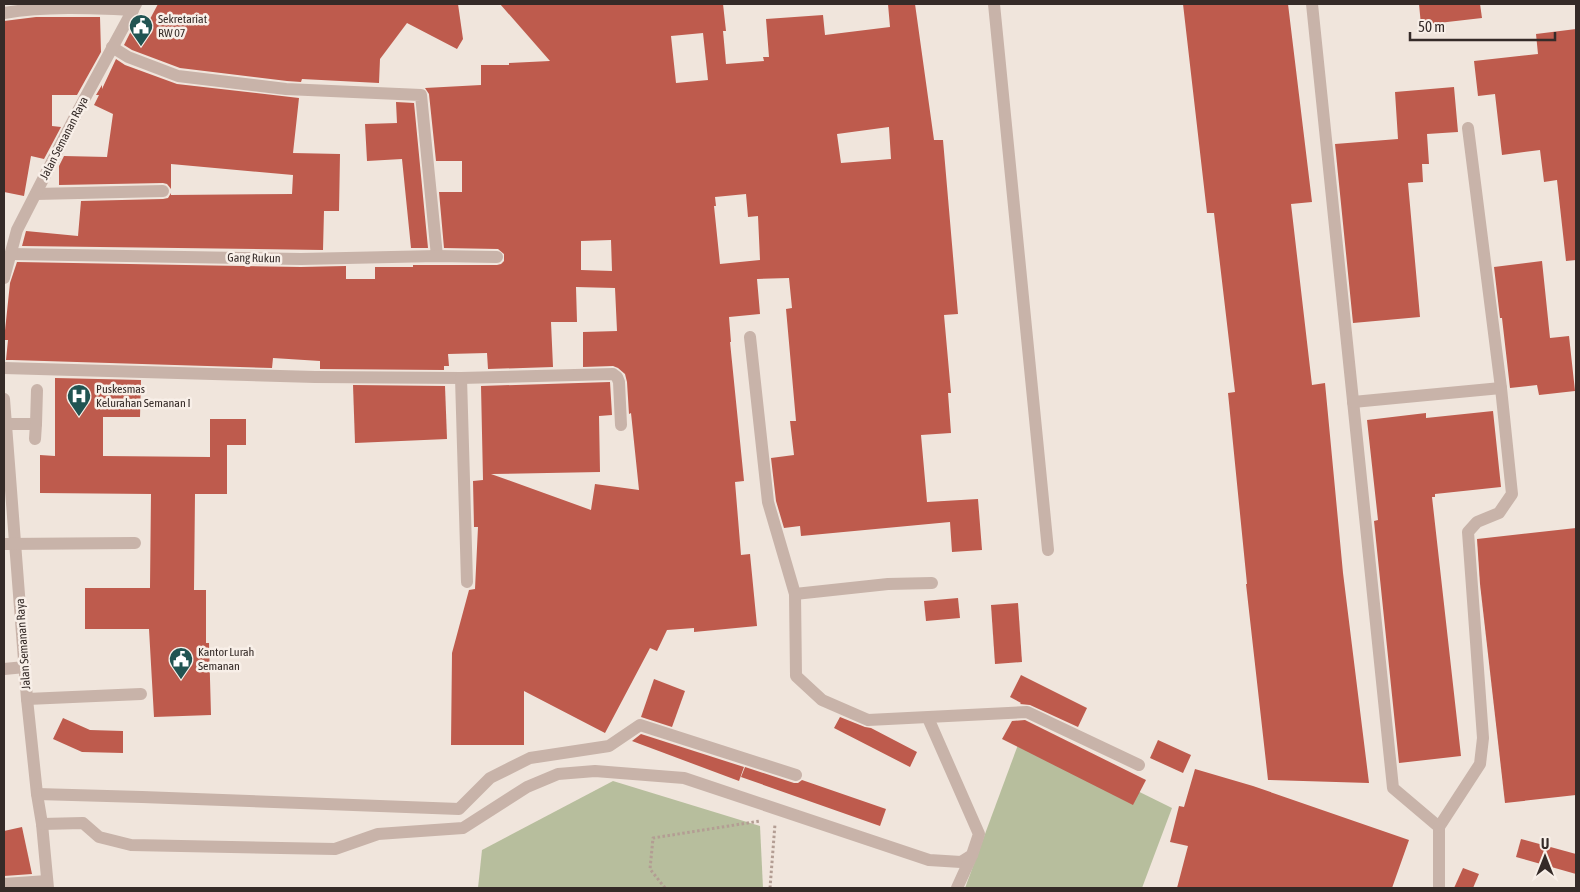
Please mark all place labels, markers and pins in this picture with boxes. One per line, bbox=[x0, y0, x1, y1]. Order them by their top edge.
place label: Sekretariat RW 07 bbox=[158, 12, 208, 40]
public building icon: Sekretariat RW 07 bbox=[128, 13, 154, 47]
place label: Puskesmas Kelurahan Semanan I bbox=[96, 382, 190, 410]
hospital icon: Puskesmas Kelurahan Semanan I bbox=[66, 383, 92, 417]
place label: Kantor Lurah Semanan bbox=[198, 645, 254, 673]
public building icon: Kantor Lurah Semanan bbox=[168, 646, 194, 680]

